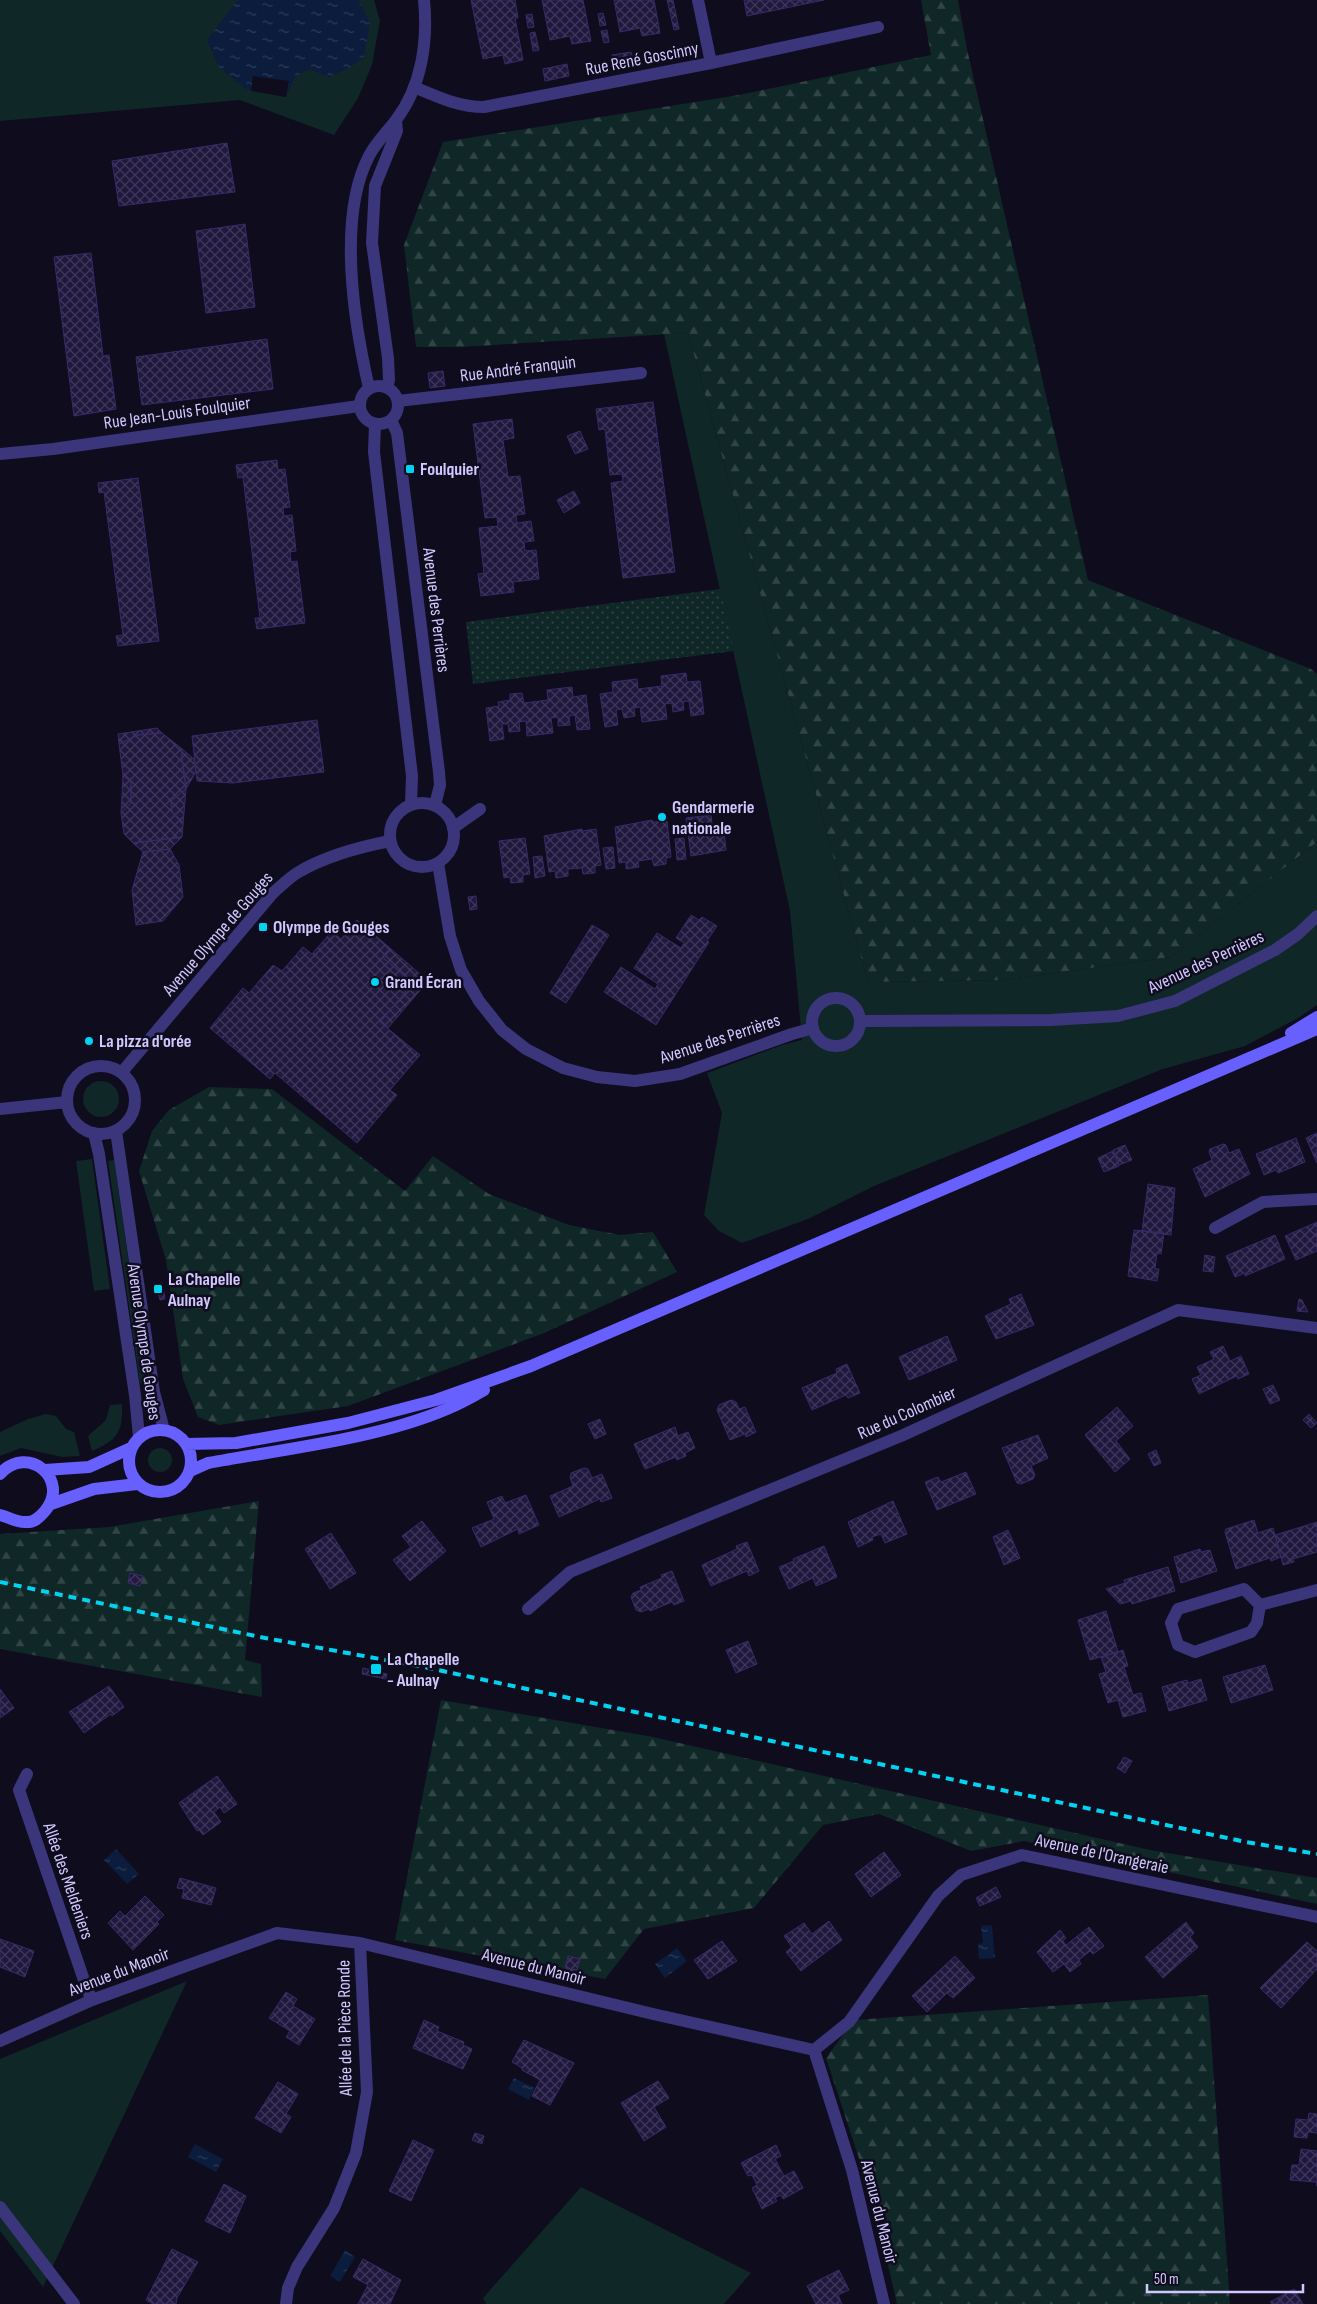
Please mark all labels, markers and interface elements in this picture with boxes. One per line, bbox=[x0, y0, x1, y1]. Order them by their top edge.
street label: Rue René Goscinny bbox=[584, 38, 700, 80]
street label: Rue André Franquin bbox=[459, 351, 577, 387]
street label: Rue Jean-Louis Foulquier bbox=[102, 392, 252, 434]
place label: Foulquier bbox=[420, 459, 480, 480]
marker: Foulquier bbox=[404, 463, 416, 475]
street label: Avenue des Perrières bbox=[418, 546, 454, 673]
place label: Gendarmerie nationale bbox=[672, 797, 754, 839]
marker: Gendarmerie nationale bbox=[656, 811, 668, 823]
street label: Avenue Olympe de Gouges bbox=[158, 868, 278, 1001]
place label: Olympe de Gouges bbox=[273, 917, 389, 938]
marker: Olympe de Gouges bbox=[257, 921, 269, 933]
street label: Avenue des Perrières bbox=[1144, 926, 1267, 998]
place label: Grand Écran bbox=[385, 972, 462, 993]
marker: Grand Écran bbox=[369, 976, 381, 988]
street label: Avenue des Perrières bbox=[656, 1010, 783, 1069]
place label: La pizza d'orée bbox=[99, 1031, 192, 1052]
marker: La pizza d'orée bbox=[83, 1035, 95, 1047]
street label: Avenue Olympe de Gouges bbox=[122, 1262, 165, 1421]
place label: La Chapelle Aulnay bbox=[167, 1269, 240, 1311]
marker: La Chapelle Aulnay bbox=[152, 1283, 164, 1295]
street label: Rue du Colombier bbox=[855, 1382, 959, 1444]
place label: La Chapelle - Aulnay bbox=[387, 1649, 459, 1691]
marker: La Chapelle - Aulnay bbox=[369, 1662, 383, 1676]
street label: Allée des Meldeniers bbox=[38, 1819, 98, 1942]
street label: Avenue de l'Orangeraie bbox=[1032, 1829, 1171, 1878]
street label: Avenue du Manoir bbox=[65, 1943, 172, 2001]
street label: Avenue du Manoir bbox=[479, 1944, 588, 1990]
street label: Allée de la Pièce Ronde bbox=[333, 1960, 357, 2097]
street label: Avenue du Manoir bbox=[856, 2157, 902, 2266]
scale bar bbox=[1147, 2262, 1303, 2294]
text: 50 m bbox=[1154, 2270, 1179, 2289]

